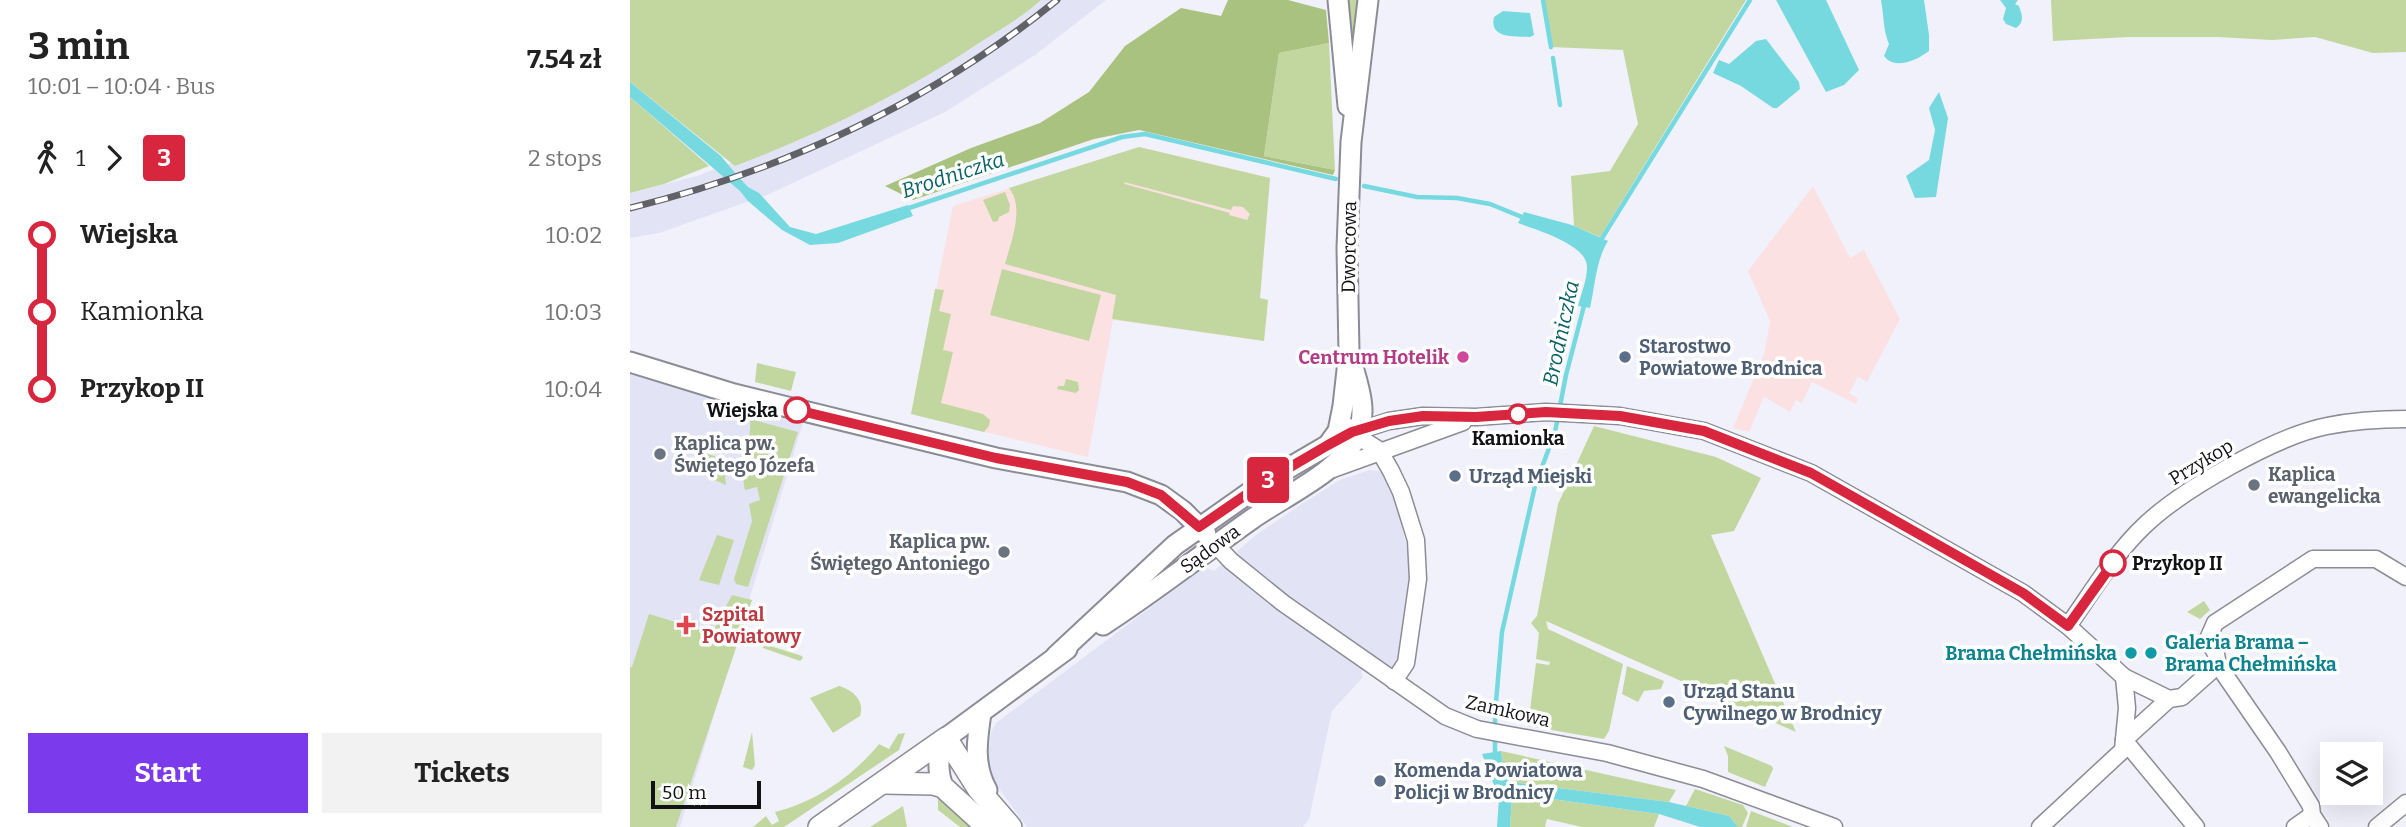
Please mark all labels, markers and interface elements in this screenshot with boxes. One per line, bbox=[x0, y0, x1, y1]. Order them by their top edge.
text: 3 min bbox=[28, 23, 130, 69]
text: 7.54 zł bbox=[527, 44, 602, 75]
text: 10:01 – 10:04 · Bus bbox=[28, 72, 215, 100]
icon: walk bbox=[28, 139, 66, 177]
icon: forward bbox=[95, 139, 133, 177]
text: 1 bbox=[76, 144, 85, 172]
text: 3 bbox=[157, 144, 171, 172]
text: 2 stops bbox=[528, 144, 602, 172]
water label: Brodniczka bbox=[898, 146, 1008, 204]
street label: Dworcowa bbox=[1337, 200, 1361, 293]
text: Wiejska bbox=[80, 219, 178, 250]
text: 10:02 bbox=[546, 221, 602, 249]
water label: Brodniczka bbox=[1537, 278, 1585, 388]
text: Kamionka bbox=[80, 296, 204, 327]
text: 10:03 bbox=[545, 298, 602, 326]
place label: Starostwo Powiatowe Brodnica bbox=[1639, 335, 1823, 380]
place label: Centrum Hotelik bbox=[1298, 346, 1450, 369]
marker: Centrum Hotelik bbox=[1455, 349, 1471, 365]
marker: Starostwo Powiatowe Brodnica bbox=[1617, 349, 1633, 365]
text: Przykop II bbox=[80, 373, 204, 404]
text: 10:04 bbox=[545, 375, 602, 403]
marker: Wiejska bbox=[784, 397, 810, 423]
place label: Wiejska bbox=[707, 399, 778, 422]
marker: Kamionka bbox=[1508, 404, 1528, 424]
place label: Kamionka bbox=[1472, 427, 1565, 450]
place label: Kaplica pw. Świętego Józefa bbox=[674, 432, 815, 477]
street label: Przykop bbox=[2165, 434, 2237, 490]
marker: Kaplica pw. Świętego Józefa bbox=[652, 446, 668, 462]
line badge: 3 bbox=[1245, 457, 1291, 503]
place label: Kaplica ewangelicka bbox=[2268, 463, 2381, 508]
place label: Urząd Miejski bbox=[1469, 465, 1592, 488]
text: 3 bbox=[1261, 466, 1275, 494]
marker: Urząd Miejski bbox=[1447, 468, 1463, 484]
marker: Kaplica ewangelicka bbox=[2246, 477, 2262, 493]
street label: Sądowa bbox=[1176, 519, 1245, 578]
place label: Kaplica pw. Świętego Antoniego bbox=[810, 530, 990, 575]
marker: Kaplica pw. Świętego Antoniego bbox=[996, 544, 1012, 560]
marker: Przykop II bbox=[2100, 550, 2126, 576]
place label: Przykop II bbox=[2132, 552, 2223, 575]
place label: Szpital Powiatowy bbox=[702, 603, 802, 648]
marker: Szpital Powiatowy bbox=[676, 615, 696, 635]
place label: Galeria Brama – Brama Chełmińska bbox=[2165, 631, 2337, 676]
place label: Brama Chełmińska bbox=[1945, 642, 2117, 665]
marker: Brama Chełmińska bbox=[2123, 645, 2139, 661]
marker: Galeria Brama – Brama Chełmińska bbox=[2143, 645, 2159, 661]
place label: Urząd Stanu Cywilnego w Brodnicy bbox=[1683, 680, 1882, 725]
street label: Zamkowa bbox=[1463, 690, 1553, 732]
marker: Urząd Stanu Cywilnego w Brodnicy bbox=[1661, 694, 1677, 710]
button: Start bbox=[28, 733, 308, 813]
button: Tickets bbox=[322, 733, 602, 813]
map controls bbox=[2320, 742, 2383, 805]
button: layers bbox=[2320, 742, 2383, 805]
place label: Komenda Powiatowa Policji w Brodnicy bbox=[1394, 759, 1583, 804]
marker: Komenda Powiatowa Policji w Brodnicy bbox=[1372, 773, 1388, 789]
scale bar bbox=[651, 778, 761, 810]
text: 50 m bbox=[662, 781, 706, 804]

